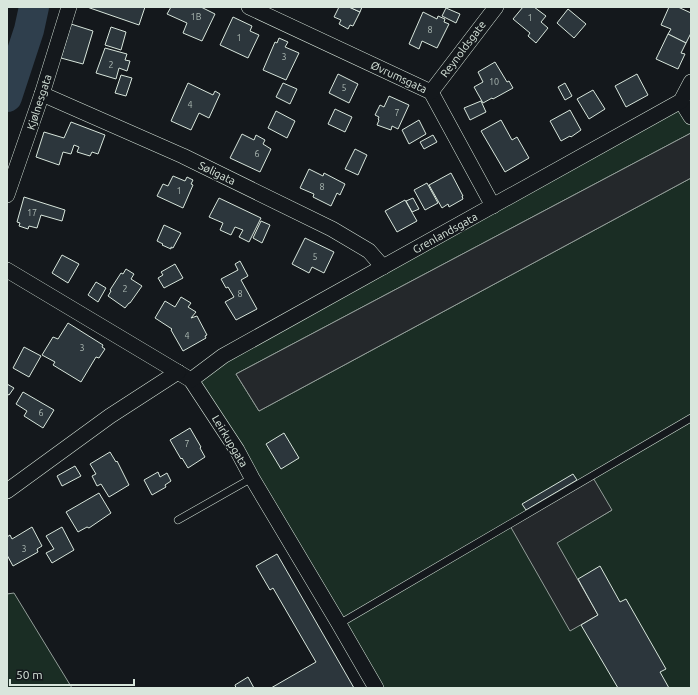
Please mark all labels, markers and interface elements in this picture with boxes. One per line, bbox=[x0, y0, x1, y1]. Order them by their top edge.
house number: 1B bbox=[191, 12, 202, 22]
house number: 1 bbox=[527, 13, 533, 23]
street label: Reynoldsgate bbox=[438, 18, 488, 80]
house number: 8 bbox=[427, 25, 433, 35]
house number: 1 bbox=[236, 33, 242, 43]
house number: 3 bbox=[281, 52, 287, 62]
street label: Øvrumsgata bbox=[369, 59, 429, 95]
house number: 2 bbox=[108, 60, 114, 70]
street label: Kjølnesgata bbox=[24, 73, 54, 131]
house number: 10 bbox=[489, 77, 499, 87]
house number: 5 bbox=[341, 83, 347, 93]
house number: 4 bbox=[187, 100, 193, 110]
house number: 7 bbox=[394, 108, 400, 118]
house number: 6 bbox=[254, 149, 260, 159]
street label: Søligata bbox=[197, 159, 237, 187]
house number: 8 bbox=[319, 182, 325, 192]
house number: 1 bbox=[176, 186, 182, 196]
house number: 17 bbox=[27, 208, 37, 218]
street label: Grenlandsgata bbox=[411, 210, 479, 256]
house number: 5 bbox=[312, 252, 318, 262]
house number: 2 bbox=[122, 284, 128, 294]
house number: 8 bbox=[237, 289, 243, 299]
house number: 4 bbox=[184, 331, 190, 341]
house number: 3 bbox=[79, 343, 85, 353]
house number: 6 bbox=[38, 408, 44, 418]
street label: Leirkupgata bbox=[210, 413, 250, 469]
house number: 7 bbox=[184, 439, 190, 449]
house number: 3 bbox=[21, 544, 27, 554]
scale bar bbox=[10, 661, 134, 687]
text: 50 m bbox=[16, 668, 43, 681]

